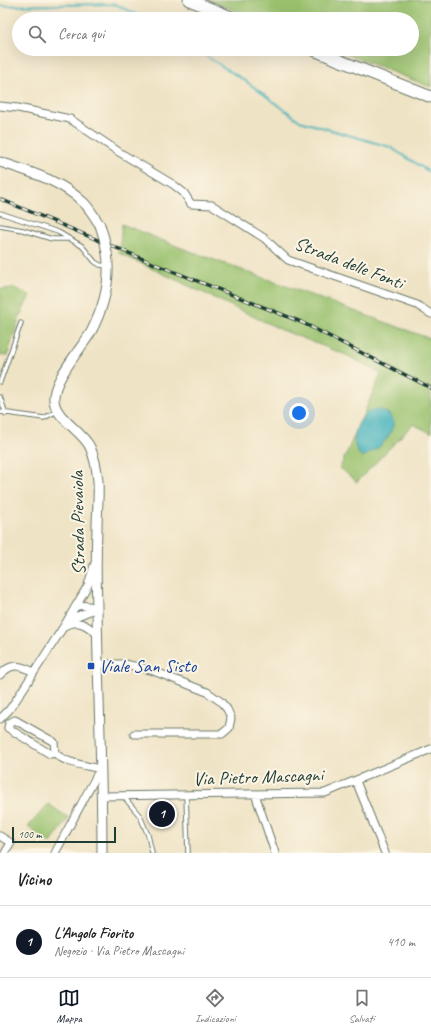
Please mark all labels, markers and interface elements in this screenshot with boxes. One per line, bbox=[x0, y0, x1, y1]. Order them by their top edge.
search box bbox=[12, 12, 419, 56]
icon: search bbox=[26, 23, 48, 45]
text: Cerca qui bbox=[58, 25, 104, 44]
street label: Strada delle Fonti bbox=[291, 231, 409, 296]
your location bbox=[289, 403, 309, 423]
street label: Strada Pievaiola bbox=[65, 469, 91, 575]
place label: Viale San Sisto bbox=[99, 654, 198, 678]
marker: Viale San Sisto bbox=[86, 661, 96, 671]
street label: Via Pietro Mascagni bbox=[193, 763, 326, 791]
pin: 1 bbox=[149, 799, 175, 829]
scale bar bbox=[12, 825, 116, 844]
text: 100 m bbox=[18, 827, 42, 841]
text: Vicino bbox=[16, 869, 51, 890]
text: L'Angolo Fiorito bbox=[54, 924, 133, 943]
text: 1 bbox=[26, 934, 32, 950]
text: 410 m bbox=[387, 934, 415, 950]
text: Negozio · Via Pietro Mascagni bbox=[54, 943, 184, 959]
tab: Mappa bbox=[57, 987, 82, 1025]
tab: Indicazioni bbox=[195, 987, 236, 1025]
tab: Salvati bbox=[349, 987, 374, 1025]

